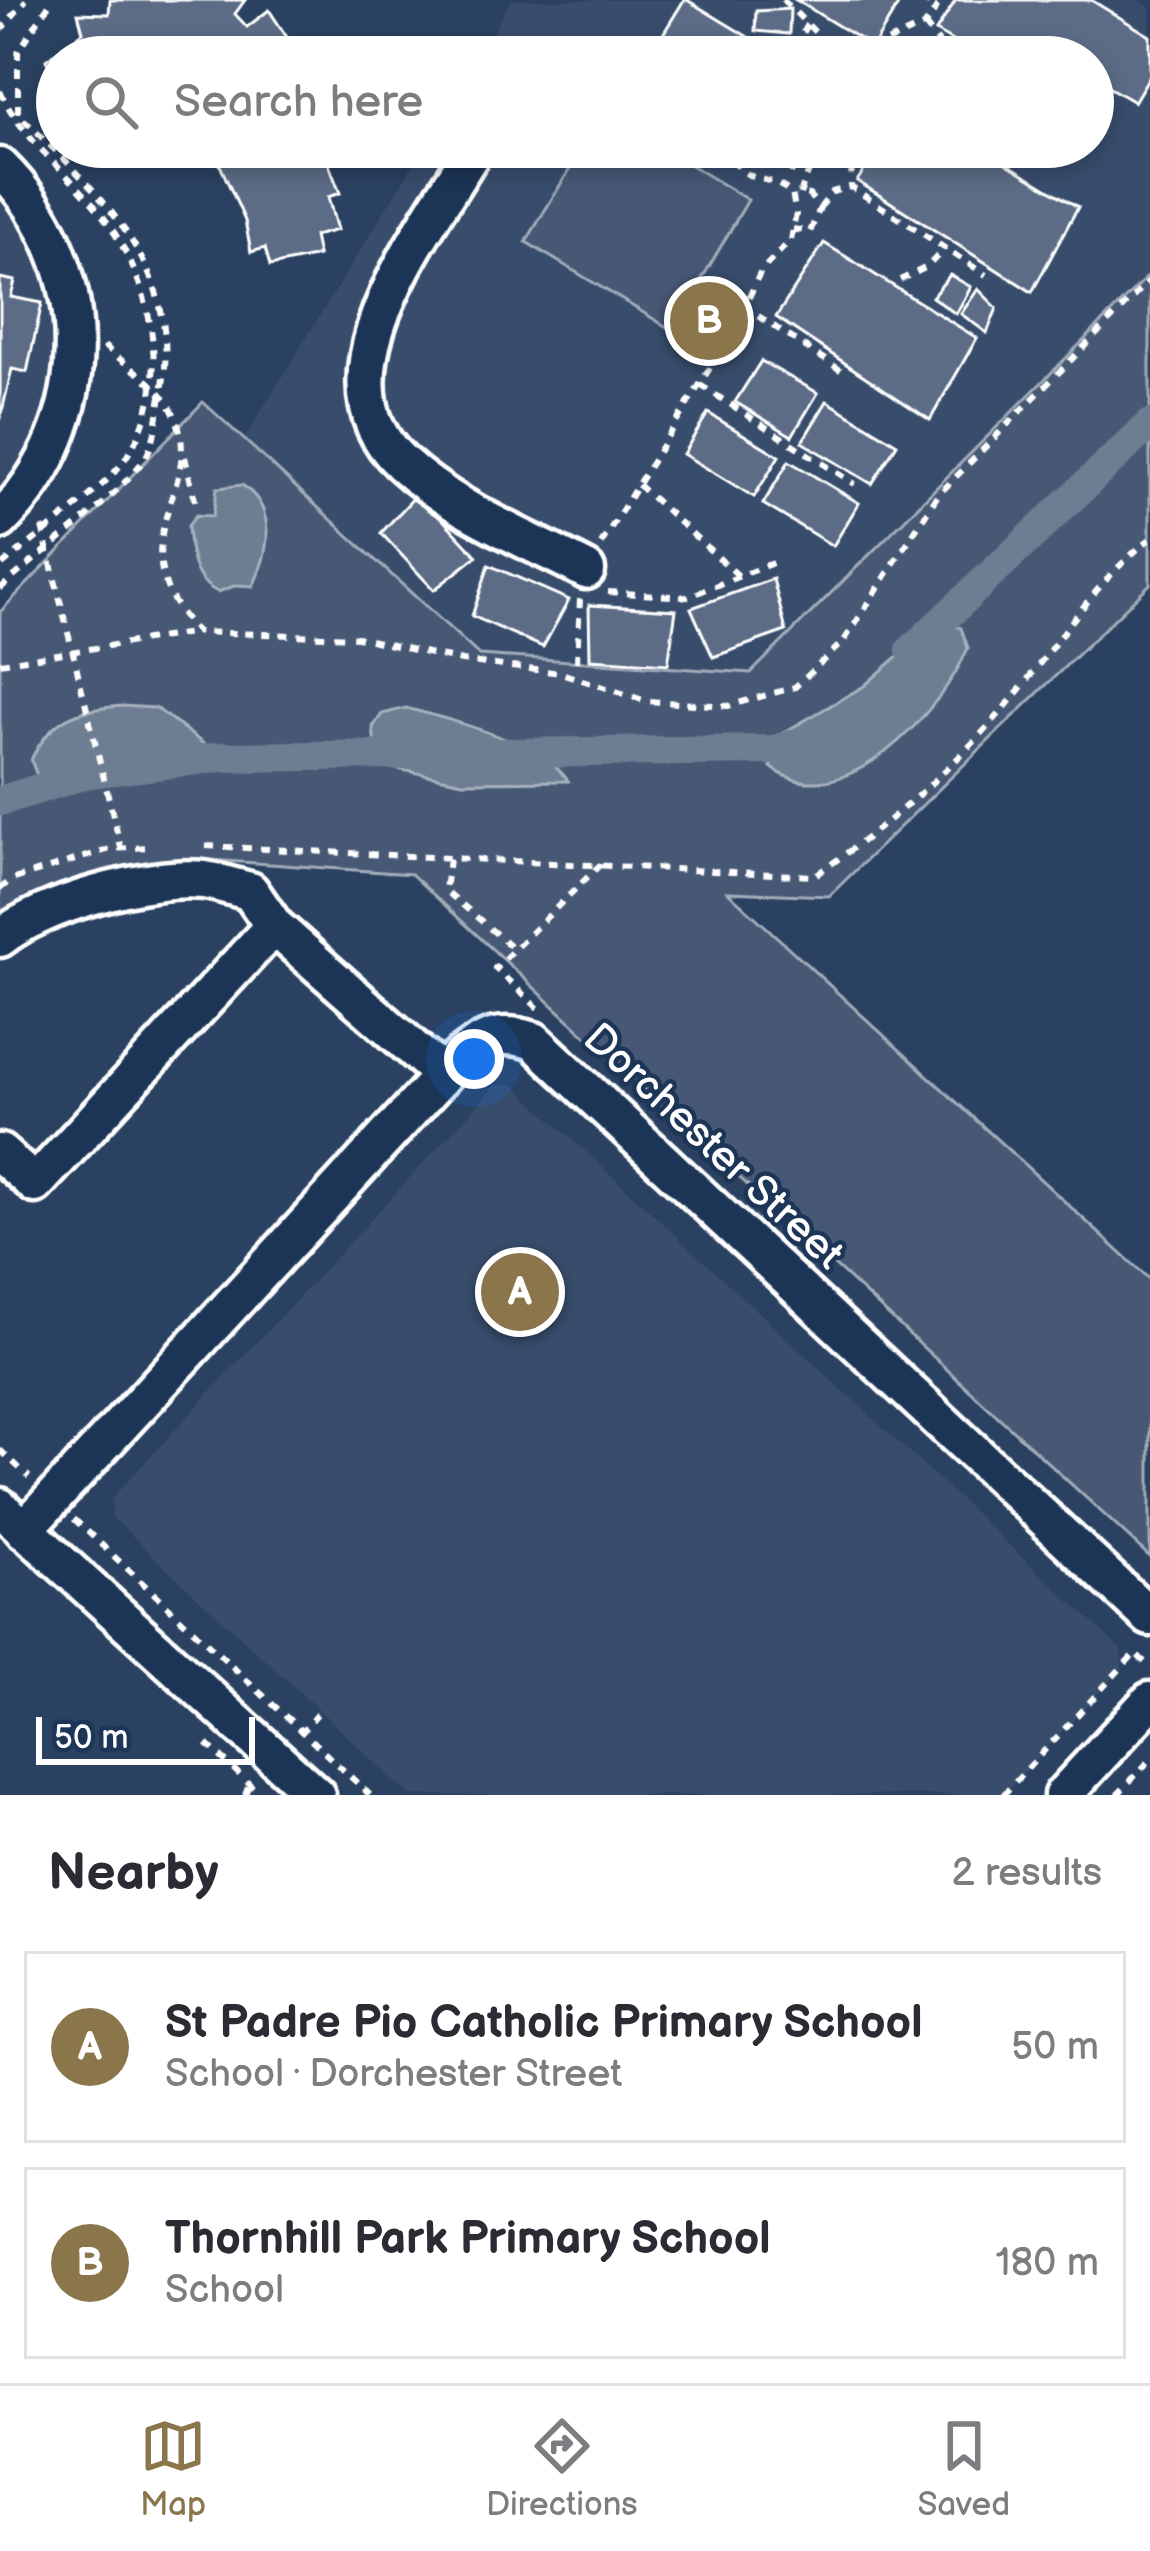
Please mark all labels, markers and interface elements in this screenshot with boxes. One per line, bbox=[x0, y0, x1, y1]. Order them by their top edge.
search box bbox=[36, 36, 1114, 168]
icon: search bbox=[78, 69, 144, 135]
text: Search here bbox=[174, 75, 423, 130]
pin: B bbox=[670, 276, 748, 366]
street label: Dorchester Street bbox=[572, 1013, 854, 1281]
your location bbox=[444, 1029, 504, 1089]
pin: A bbox=[481, 1247, 559, 1337]
scale bar bbox=[36, 1711, 255, 1764]
text: 50 m bbox=[54, 1718, 129, 1758]
text: Nearby bbox=[48, 1843, 219, 1904]
text: 2 results bbox=[951, 1850, 1102, 1897]
text: St Padre Pio Catholic Primary School bbox=[165, 1996, 923, 2051]
text: A bbox=[78, 2024, 102, 2071]
text: 50 m bbox=[1011, 2024, 1099, 2071]
text: School · Dorchester Street bbox=[165, 2051, 622, 2098]
text: Thornhill Park Primary School bbox=[165, 2212, 771, 2267]
text: B bbox=[76, 2240, 104, 2287]
text: 180 m bbox=[995, 2240, 1099, 2287]
text: School bbox=[165, 2267, 284, 2314]
tab: Map bbox=[140, 2413, 206, 2525]
tab: Directions bbox=[486, 2413, 638, 2525]
tab: Saved bbox=[917, 2413, 1010, 2525]

